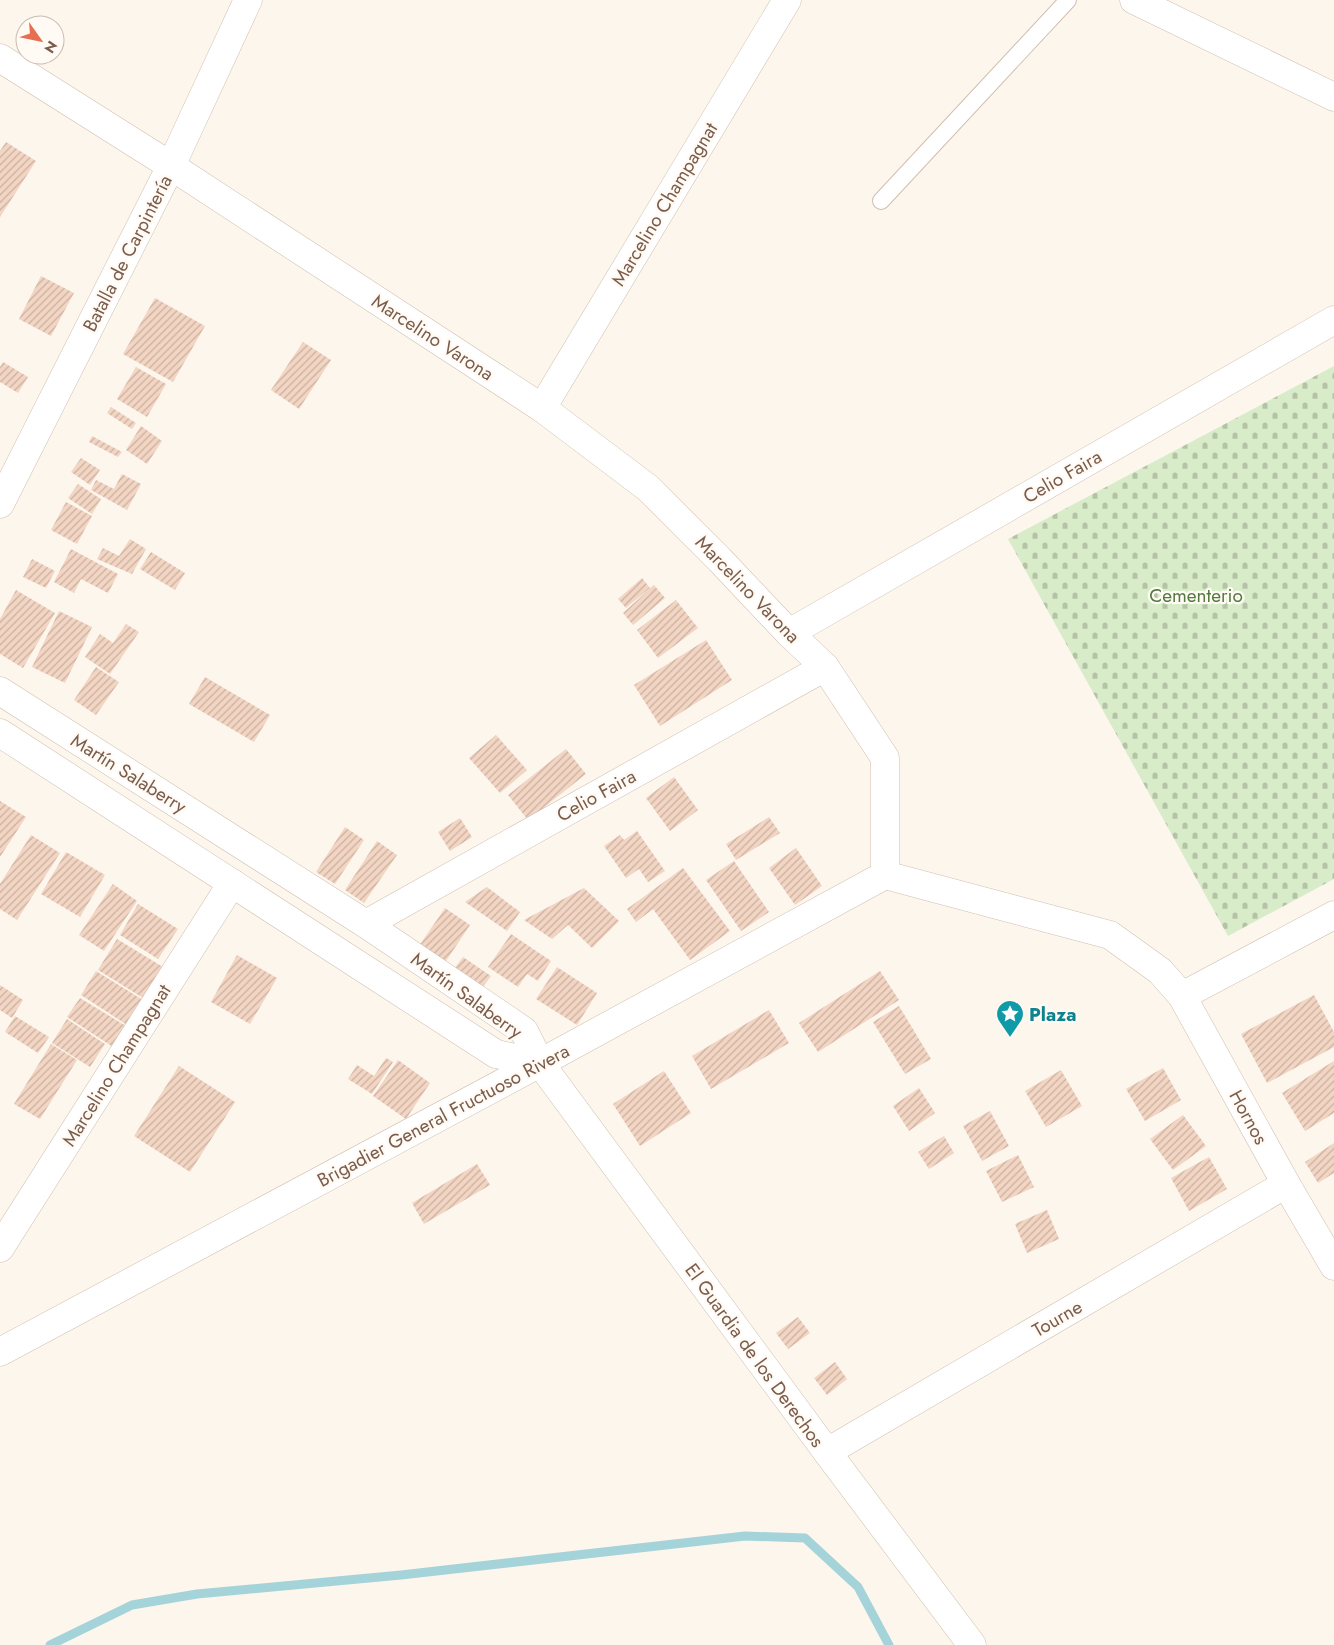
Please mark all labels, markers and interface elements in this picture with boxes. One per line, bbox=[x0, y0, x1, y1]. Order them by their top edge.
north arrow bbox=[15, 15, 65, 65]
text: N bbox=[39, 37, 62, 57]
street label: Marcelino Champagnat bbox=[605, 117, 724, 291]
street label: Batalla de Carpintería bbox=[76, 170, 179, 336]
street label: Marcelino Varona bbox=[366, 288, 499, 387]
street label: Celio Faira bbox=[1018, 443, 1107, 510]
street label: Marcelino Varona bbox=[689, 529, 806, 649]
park label: Cementerio bbox=[1149, 582, 1243, 609]
street label: Martín Salaberry bbox=[66, 727, 192, 820]
street label: Celio Faira bbox=[552, 763, 641, 828]
street label: Martín Salaberry bbox=[405, 946, 528, 1045]
street label: Marcelino Champagnat bbox=[56, 979, 177, 1151]
place icon: Plaza bbox=[995, 999, 1025, 1038]
place label: Plaza bbox=[1029, 1001, 1076, 1028]
street label: Brigadier General Fructuoso Rivera bbox=[312, 1037, 574, 1194]
street label: Hornos bbox=[1223, 1085, 1275, 1150]
street label: El Guardia de los Derechos bbox=[679, 1258, 831, 1453]
street label: Tourne bbox=[1027, 1293, 1087, 1344]

